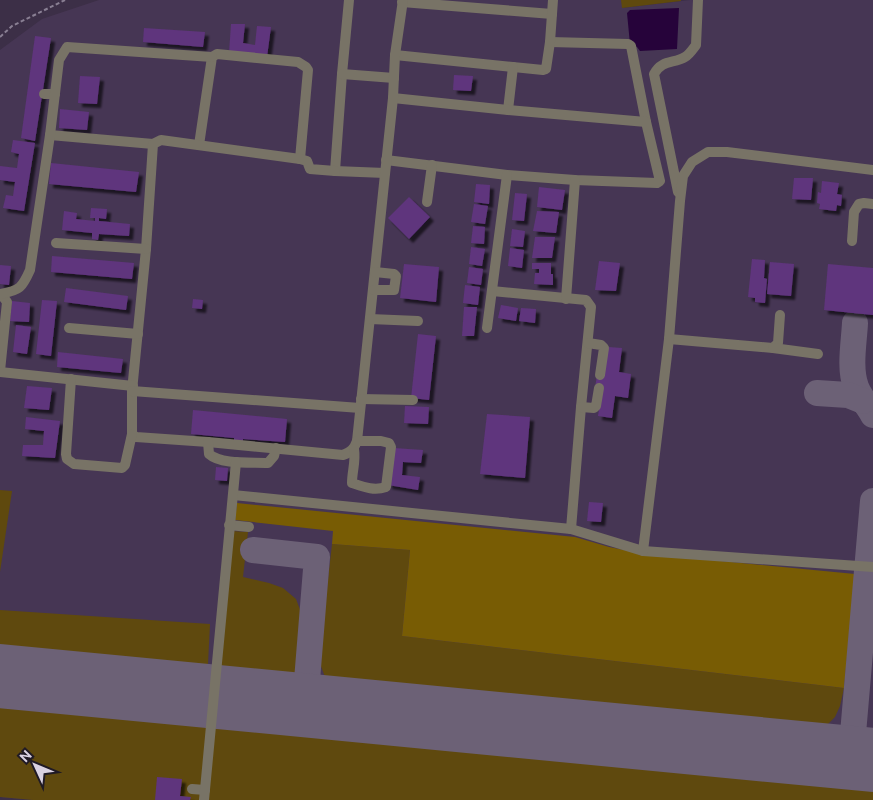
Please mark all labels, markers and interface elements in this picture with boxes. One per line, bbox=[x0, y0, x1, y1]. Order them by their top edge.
north arrow bbox=[10, 740, 60, 790]
text: N bbox=[16, 747, 35, 765]

